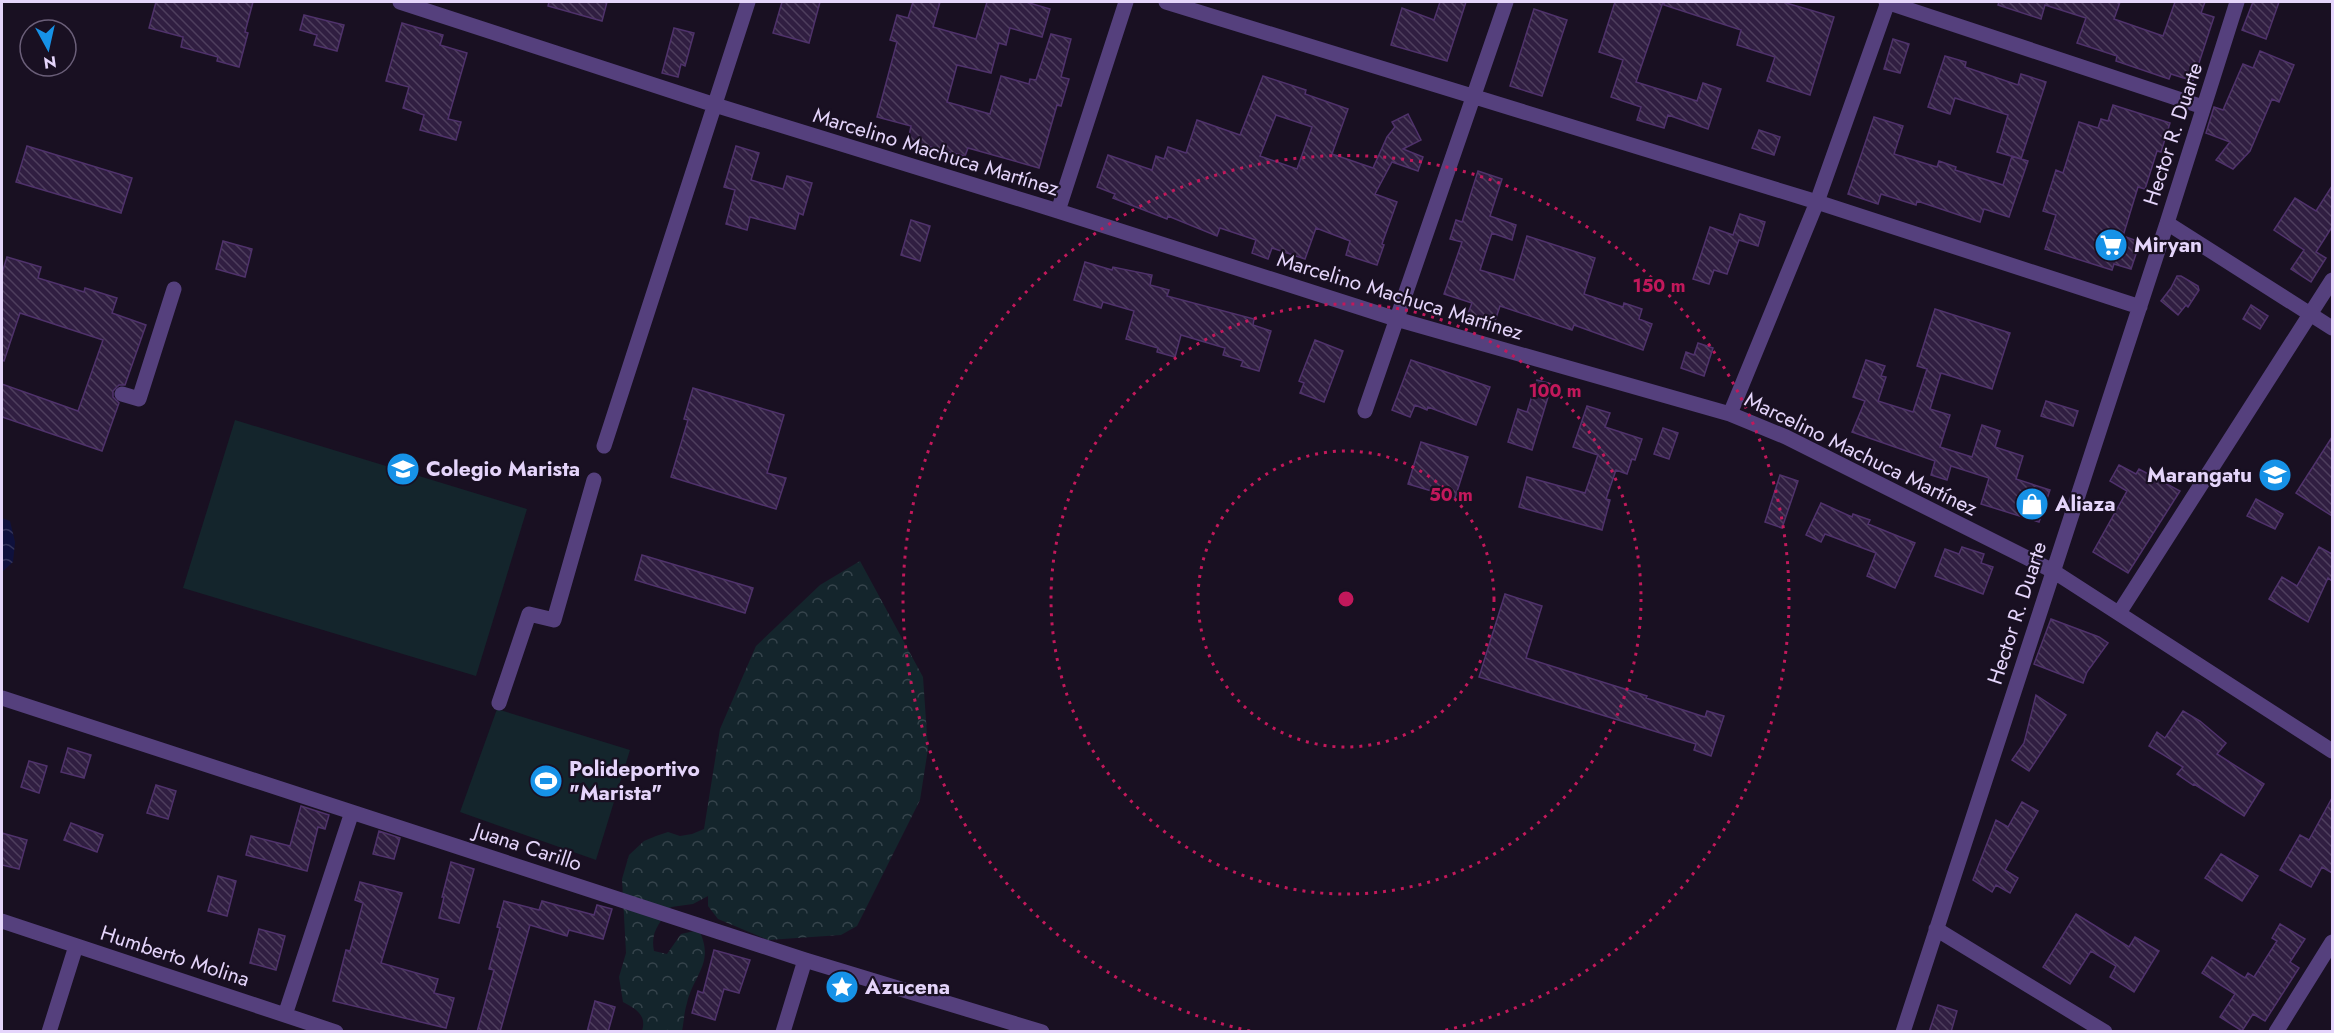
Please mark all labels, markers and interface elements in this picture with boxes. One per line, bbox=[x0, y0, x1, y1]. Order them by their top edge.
north arrow bbox=[18, 18, 78, 78]
text: N bbox=[42, 50, 58, 75]
street label: Hector R. Duarte bbox=[2136, 58, 2210, 209]
street label: Marcelino Machuca Martínez bbox=[809, 100, 1063, 204]
supermarket icon: Miryan bbox=[2093, 227, 2129, 263]
place label: Miryan bbox=[2134, 230, 2202, 260]
street label: Marcelino Machuca Martínez bbox=[1273, 244, 1527, 348]
text: 150 m bbox=[1633, 273, 1685, 299]
text: 100 m bbox=[1528, 378, 1582, 404]
street label: Marcelino Machuca Martínez bbox=[1740, 384, 1983, 524]
school or university icon: Colegio Marista bbox=[385, 451, 421, 487]
place label: Colegio Marista bbox=[426, 454, 580, 484]
school or university icon: Marangatu bbox=[2257, 457, 2293, 493]
place label: Marangatu bbox=[2147, 460, 2252, 490]
text: 50 m bbox=[1429, 482, 1473, 508]
shop icon: Aliaza bbox=[2014, 486, 2050, 522]
place label: Aliaza bbox=[2054, 489, 2116, 519]
street label: Hector R. Duarte bbox=[1980, 537, 2054, 688]
centre of rings bbox=[1336, 589, 1356, 609]
place label: Polideportivo "Marista" bbox=[569, 754, 700, 808]
sports icon: Polideportivo "Marista" bbox=[528, 763, 564, 799]
street label: Juana Carillo bbox=[467, 815, 586, 879]
street label: Humberto Molina bbox=[97, 918, 253, 994]
place icon: Azucena bbox=[824, 969, 860, 1005]
place label: Azucena bbox=[864, 972, 950, 1002]

